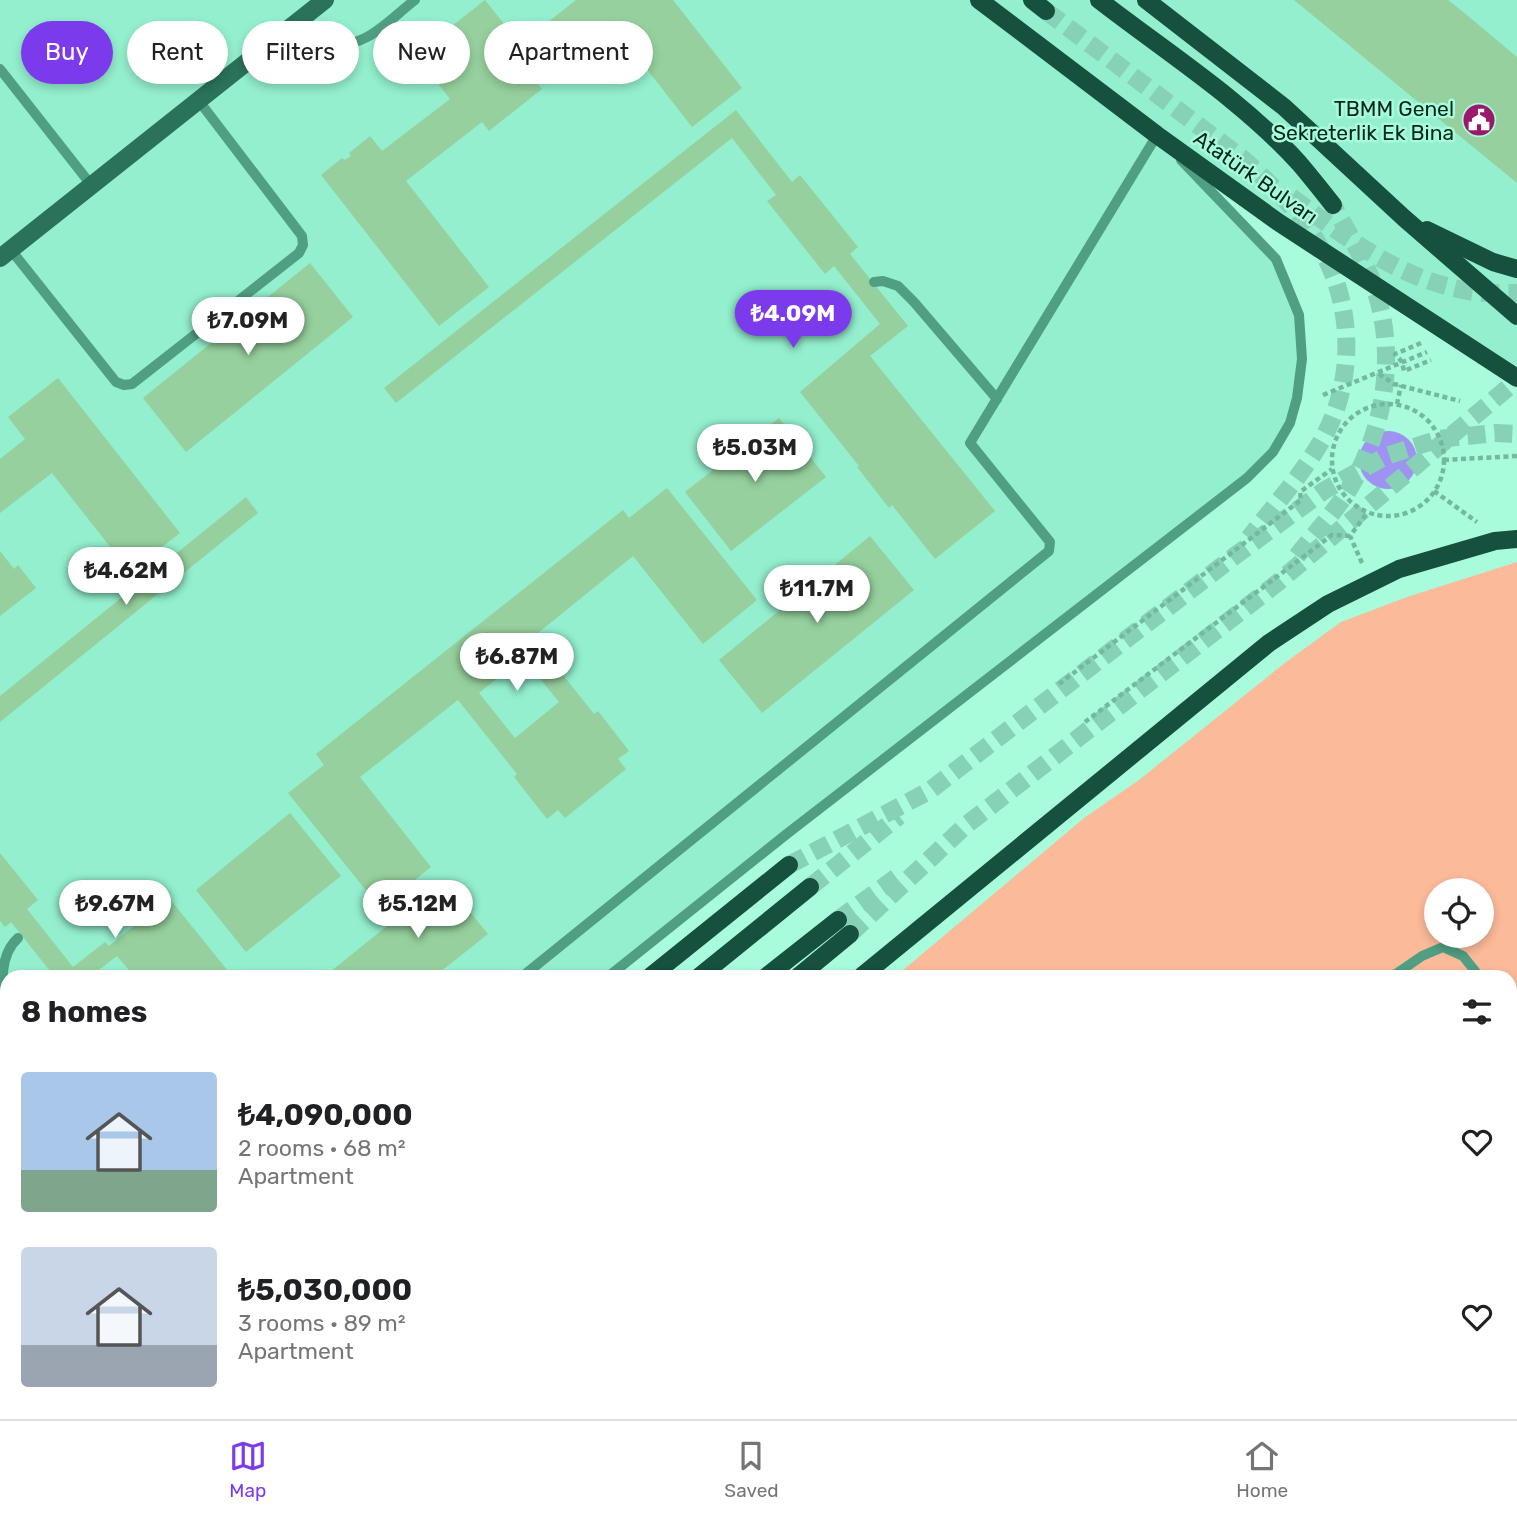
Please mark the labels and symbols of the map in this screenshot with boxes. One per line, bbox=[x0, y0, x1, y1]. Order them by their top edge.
place label: TBMM Genel Sekreterlik Ek Bina bbox=[1273, 96, 1454, 145]
public building icon: TBMM Genel Sekreterlik Ek Bina bbox=[1460, 101, 1498, 139]
street label: Atatürk Bulvarı bbox=[1189, 125, 1323, 229]
pin: ₺4.09M bbox=[736, 290, 850, 350]
pin: ₺7.09M bbox=[191, 298, 305, 357]
pin: ₺5.03M bbox=[698, 424, 812, 484]
pin: ₺4.62M bbox=[69, 548, 183, 607]
pin: ₺11.7M bbox=[760, 566, 874, 625]
pin: ₺6.87M bbox=[460, 634, 574, 693]
pin: ₺9.67M bbox=[58, 880, 172, 940]
pin: ₺5.12M bbox=[361, 880, 475, 940]

